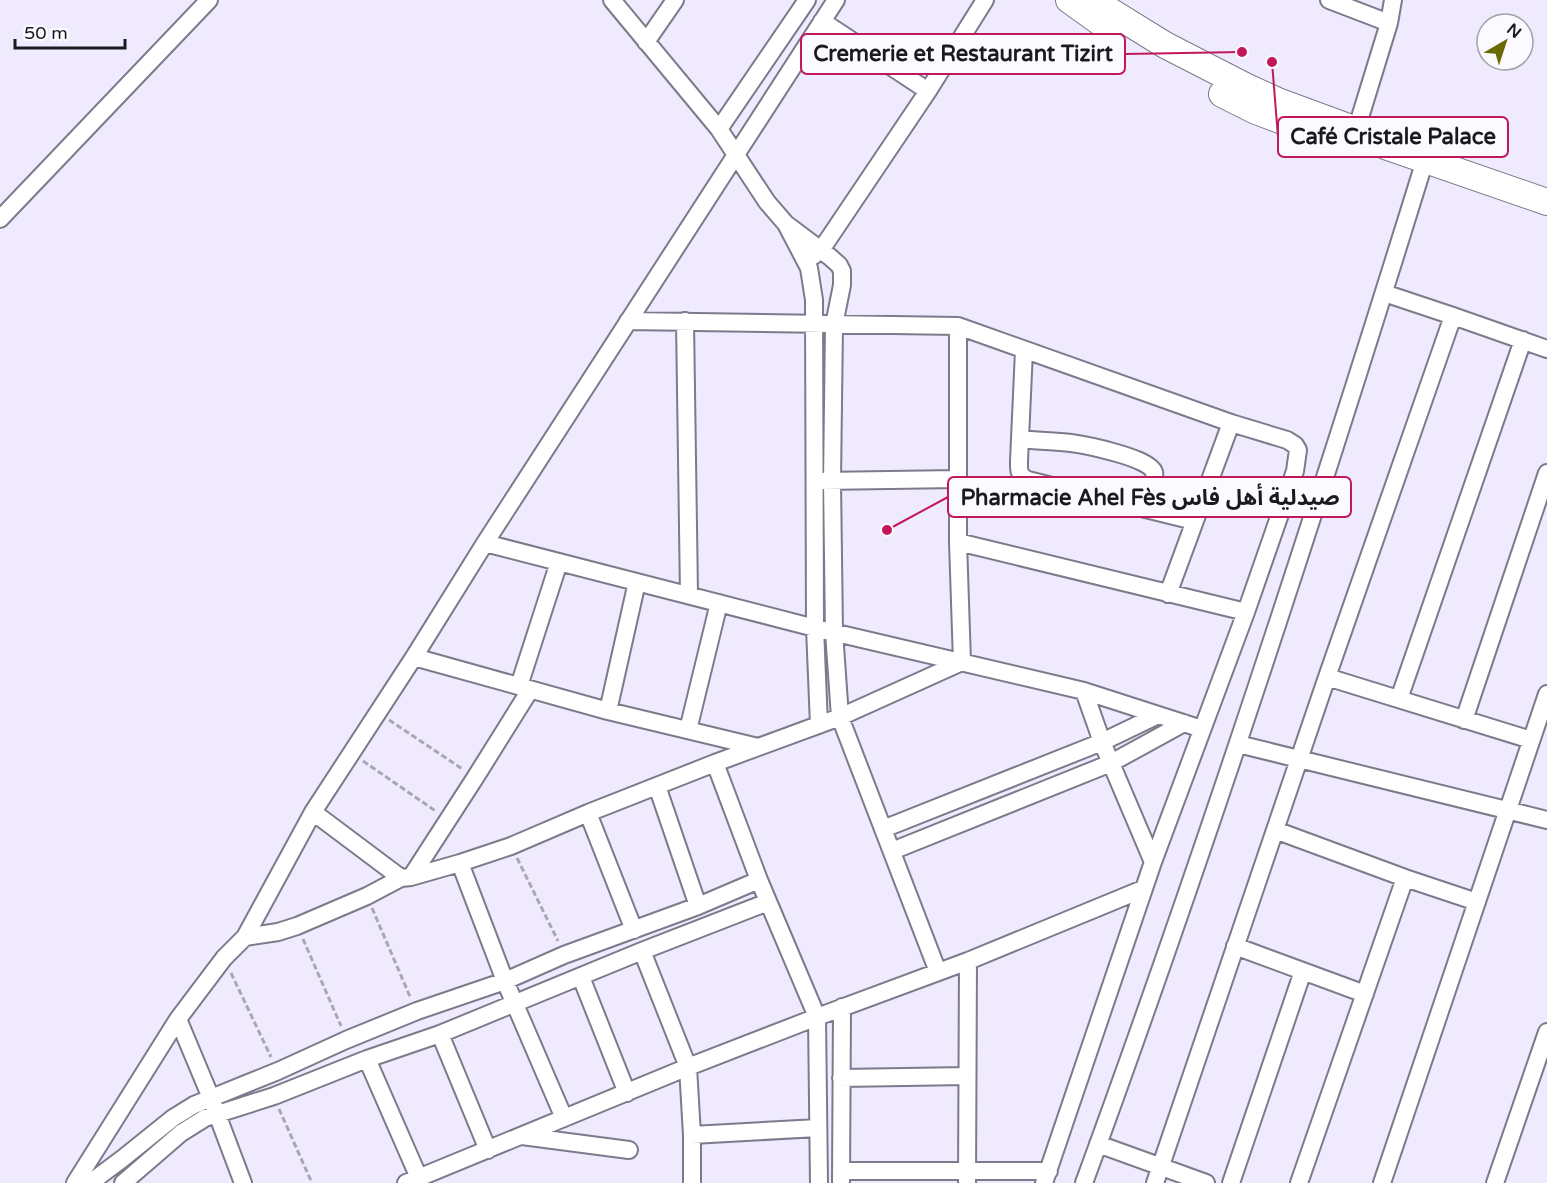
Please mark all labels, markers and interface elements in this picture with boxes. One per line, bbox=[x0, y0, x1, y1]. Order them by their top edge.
scale bar bbox=[15, 12, 124, 50]
north arrow bbox=[1475, 12, 1535, 72]
text: N bbox=[1503, 19, 1525, 43]
text: 50 m bbox=[24, 22, 68, 44]
callout: Cremerie et Restaurant Tizirt bbox=[801, 34, 1125, 74]
text: Cremerie et Restaurant Tizirt bbox=[813, 41, 1113, 67]
callout: Café Cristale Palace bbox=[1278, 117, 1508, 157]
text: Café Cristale Palace bbox=[1290, 124, 1496, 150]
callout: Pharmacie Ahel Fès صيدلية أهل فاس bbox=[948, 477, 1351, 517]
text: Pharmacie Ahel Fès صيدلية أهل فاس bbox=[960, 483, 1340, 511]

